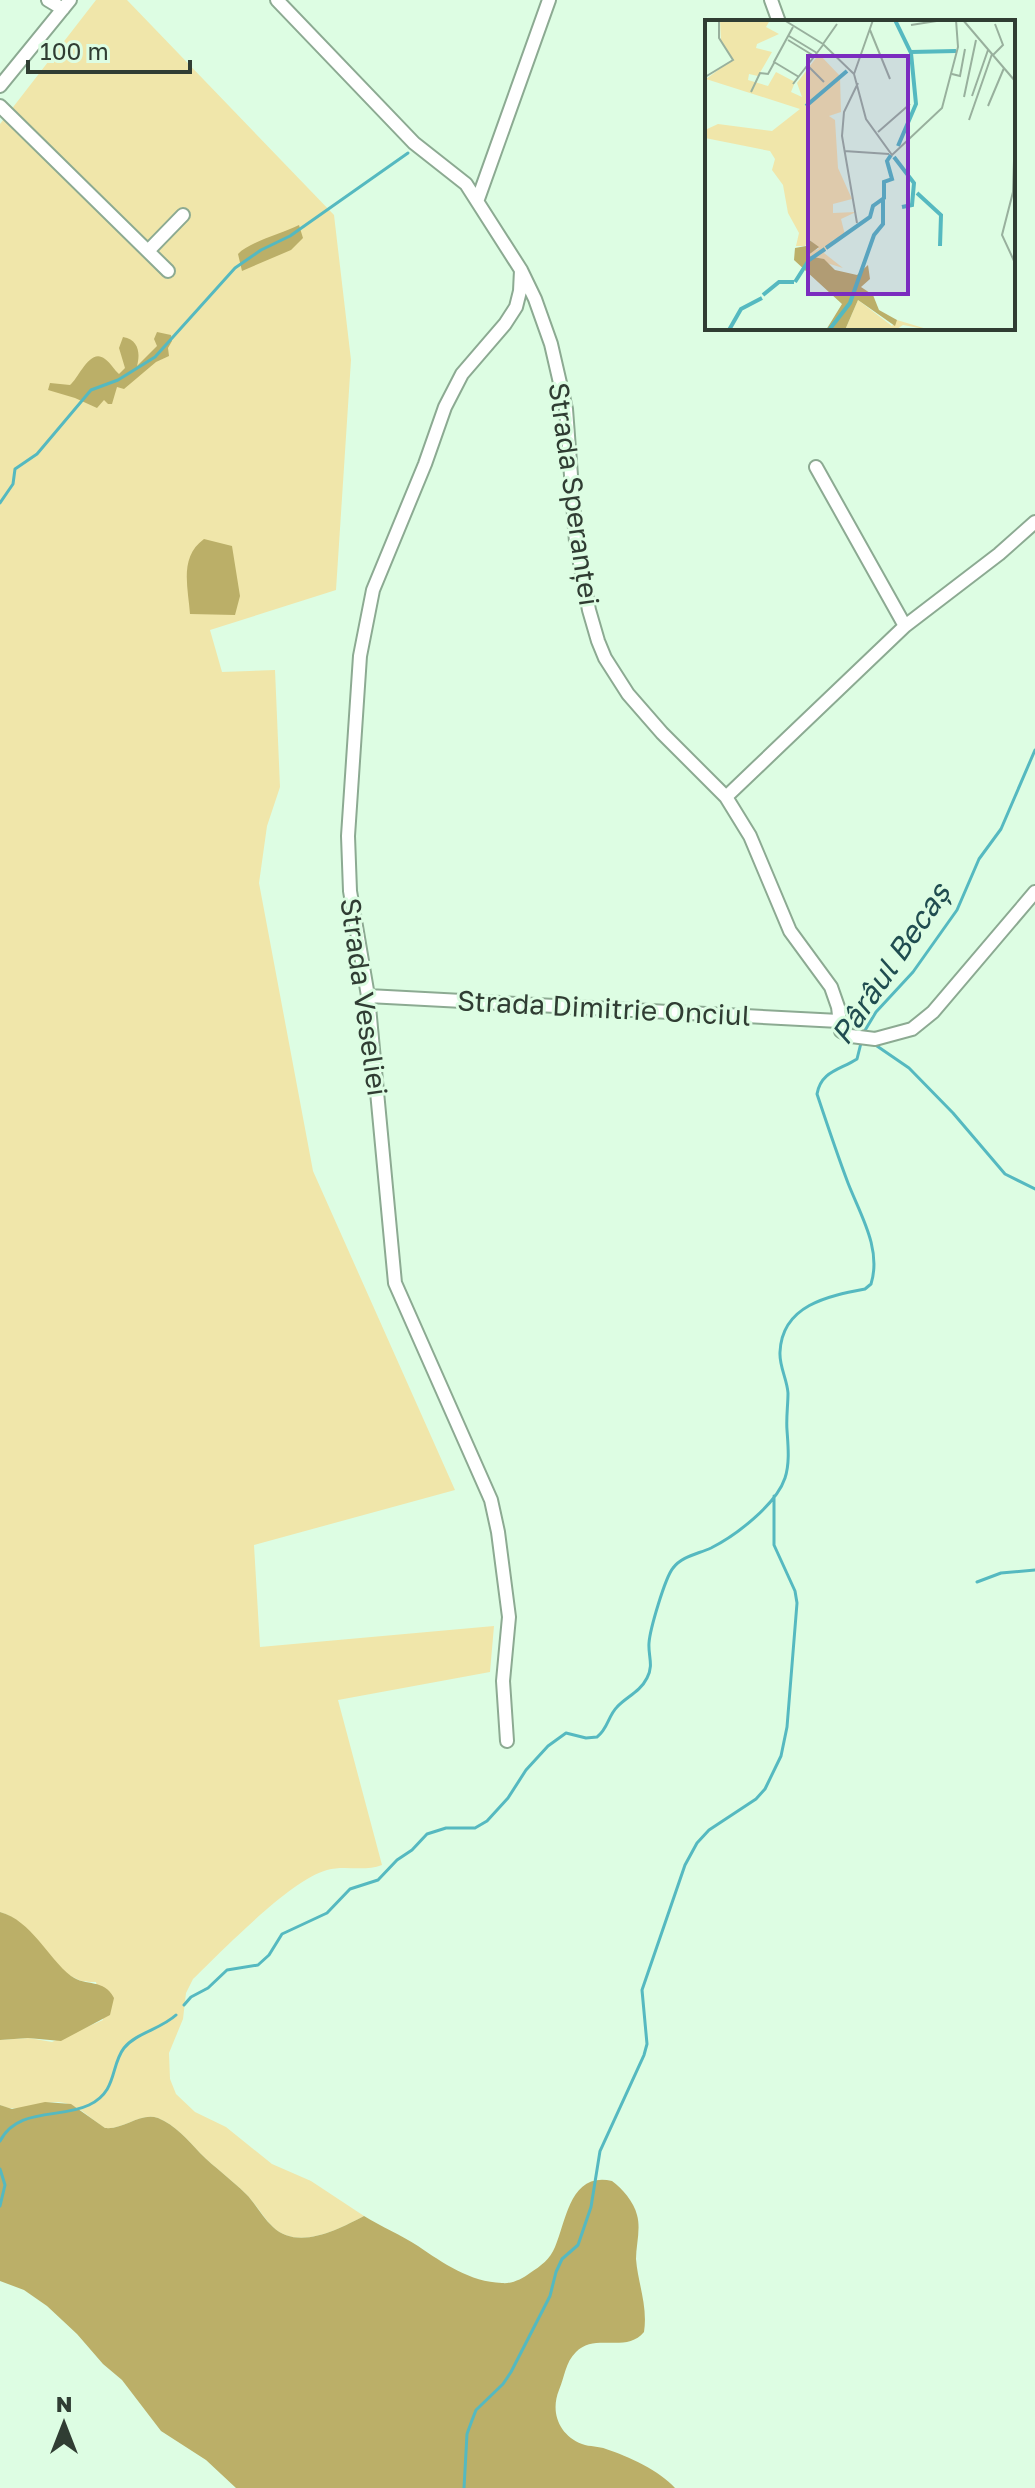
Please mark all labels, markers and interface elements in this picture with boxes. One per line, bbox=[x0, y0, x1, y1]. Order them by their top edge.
inset map bbox=[705, 20, 1015, 330]
scale bar bbox=[28, 24, 190, 74]
text: 100 m bbox=[40, 36, 109, 65]
street label: Strada Speranței bbox=[542, 380, 606, 608]
water label: Pârâul Becaș bbox=[823, 875, 958, 1051]
street label: Strada Veseliei bbox=[334, 896, 395, 1098]
street label: Strada Dimitrie Onciul bbox=[456, 983, 752, 1032]
north arrow bbox=[24, 2384, 104, 2464]
text: N bbox=[56, 2390, 72, 2417]

